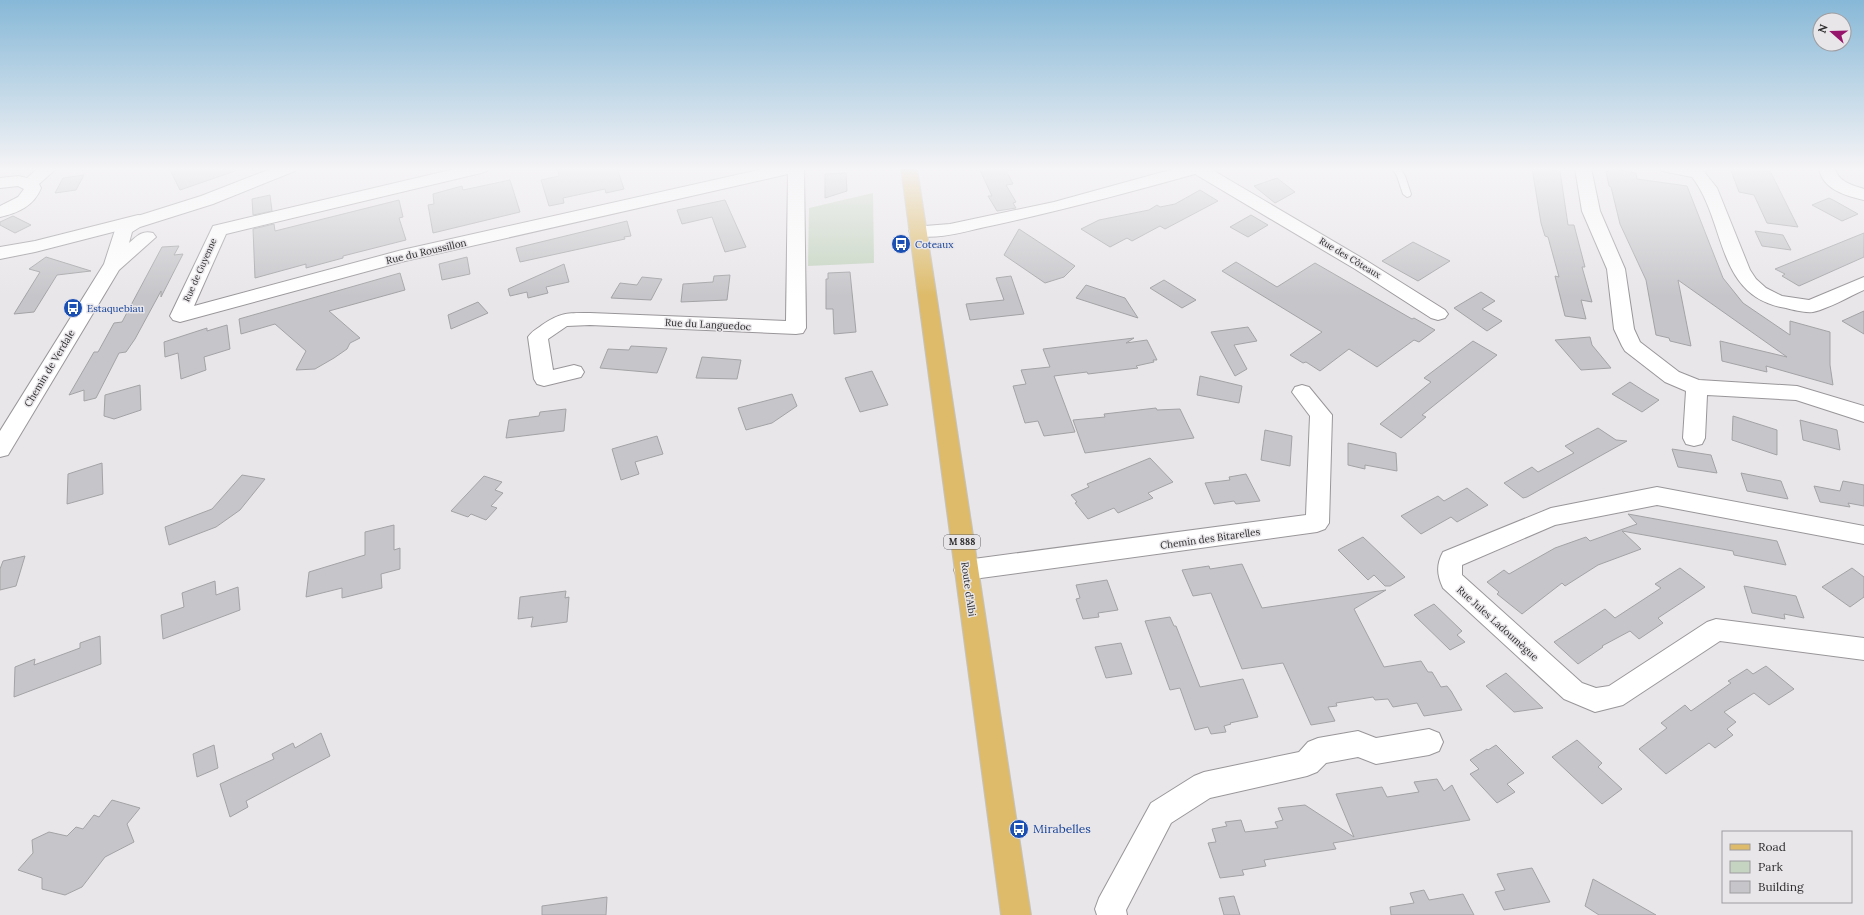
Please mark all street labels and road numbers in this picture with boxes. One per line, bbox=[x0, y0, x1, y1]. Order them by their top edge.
street label: Rue des Côteaux bbox=[1318, 235, 1383, 280]
street label: Rue de Guyenne bbox=[181, 236, 219, 303]
street label: Rue du Roussillon bbox=[385, 236, 468, 267]
street label: Rue du Languedoc bbox=[665, 316, 751, 333]
street label: Chemin de Verdale bbox=[21, 327, 78, 409]
street label: Chemin des Bitarelles bbox=[1159, 525, 1261, 552]
road number: M 888 bbox=[944, 535, 980, 549]
street label: Route d'Albi bbox=[958, 561, 979, 617]
street label: Rue Jules Ladoumègue bbox=[1454, 583, 1542, 664]

